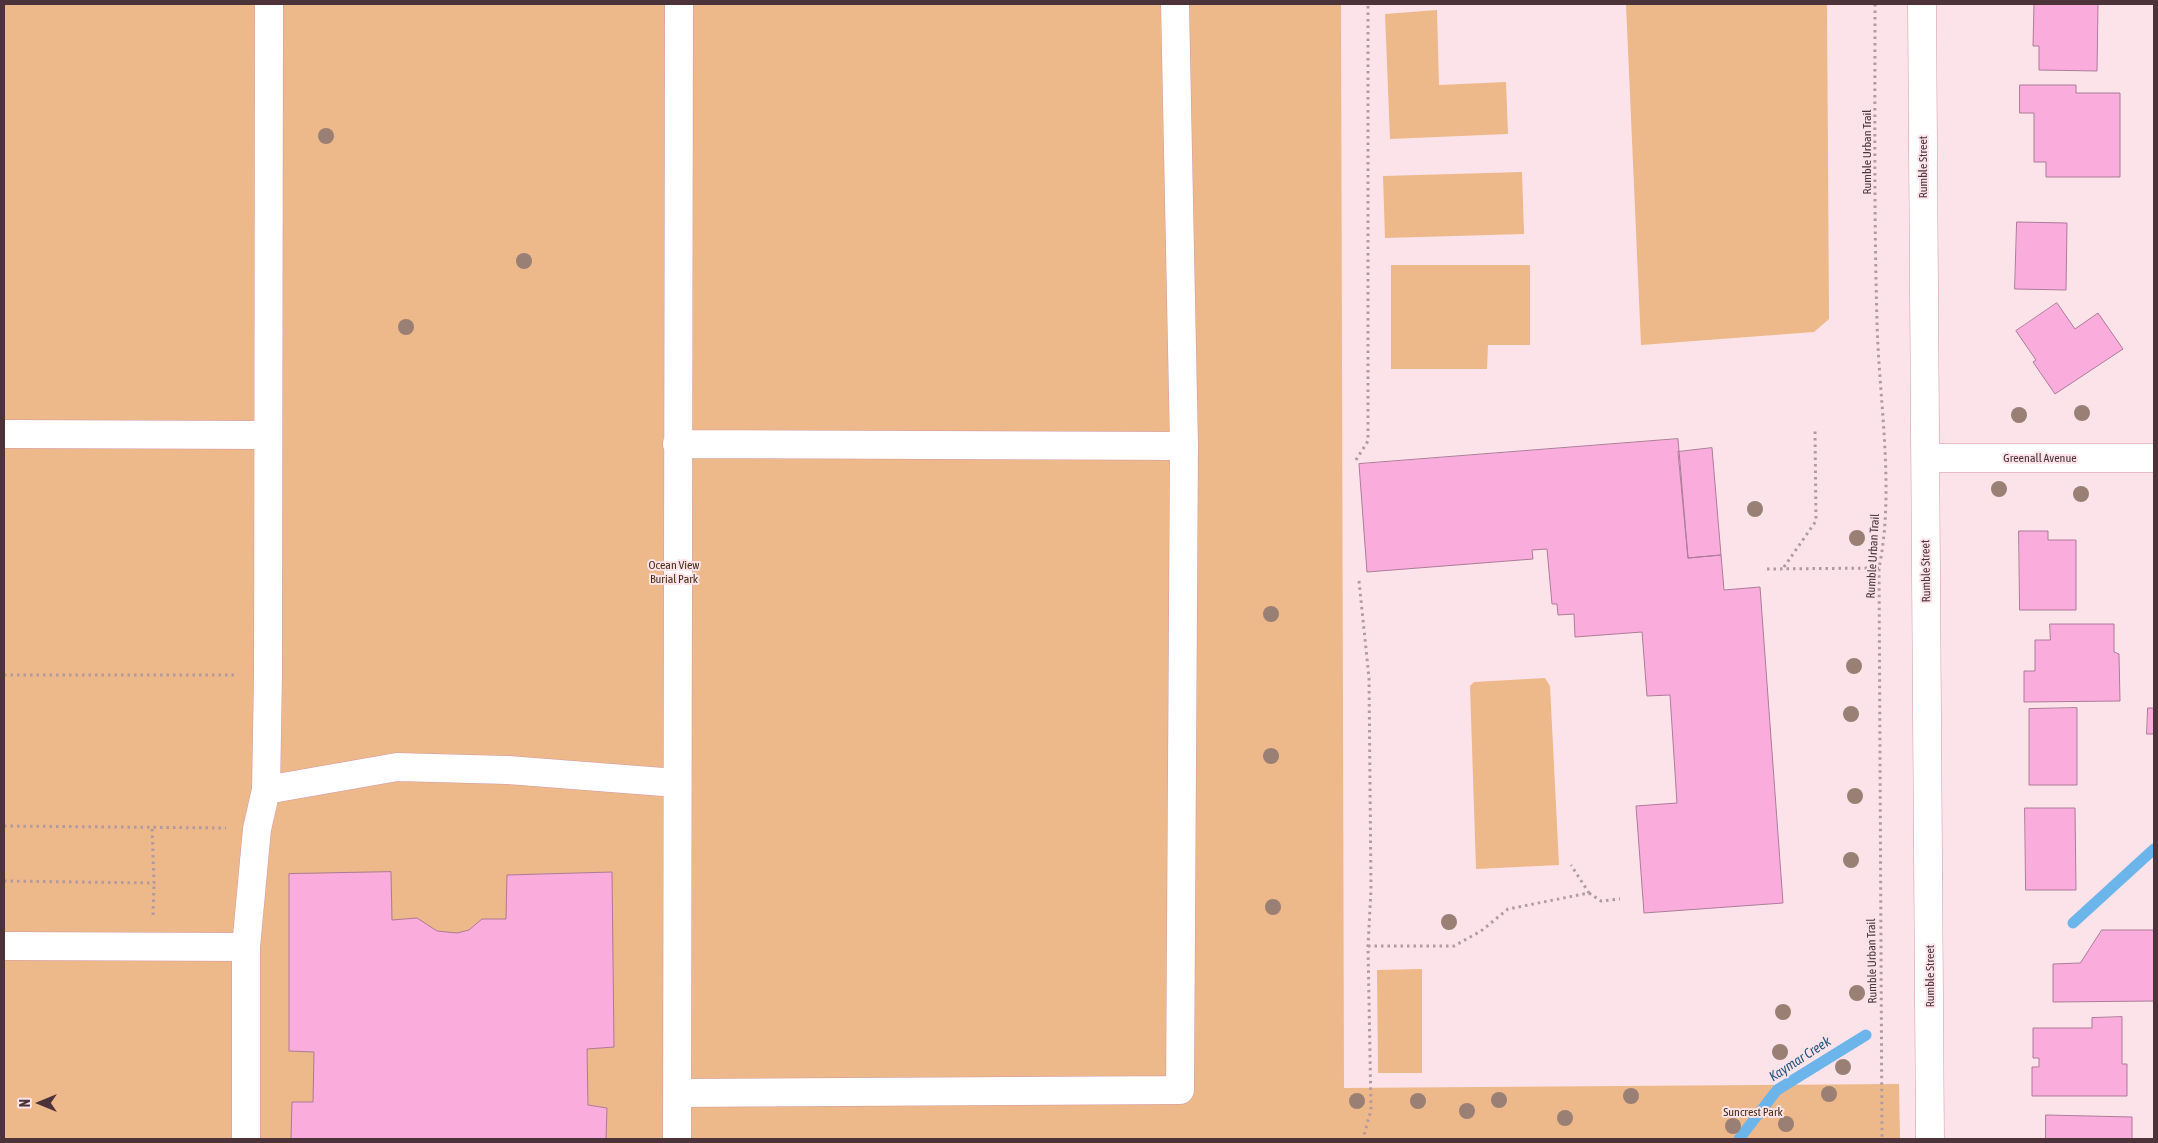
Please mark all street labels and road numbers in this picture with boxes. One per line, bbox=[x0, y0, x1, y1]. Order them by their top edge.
street label: Rumble Urban Trail bbox=[1860, 110, 1874, 194]
street label: Rumble Street bbox=[1916, 136, 1930, 198]
street label: Greenall Avenue bbox=[2003, 451, 2077, 465]
street label: Rumble Urban Trail bbox=[1864, 513, 1882, 599]
street label: Rumble Street bbox=[1918, 540, 1934, 602]
street label: Rumble Urban Trail bbox=[1864, 918, 1880, 1004]
street label: Rumble Street bbox=[1923, 945, 1937, 1007]

